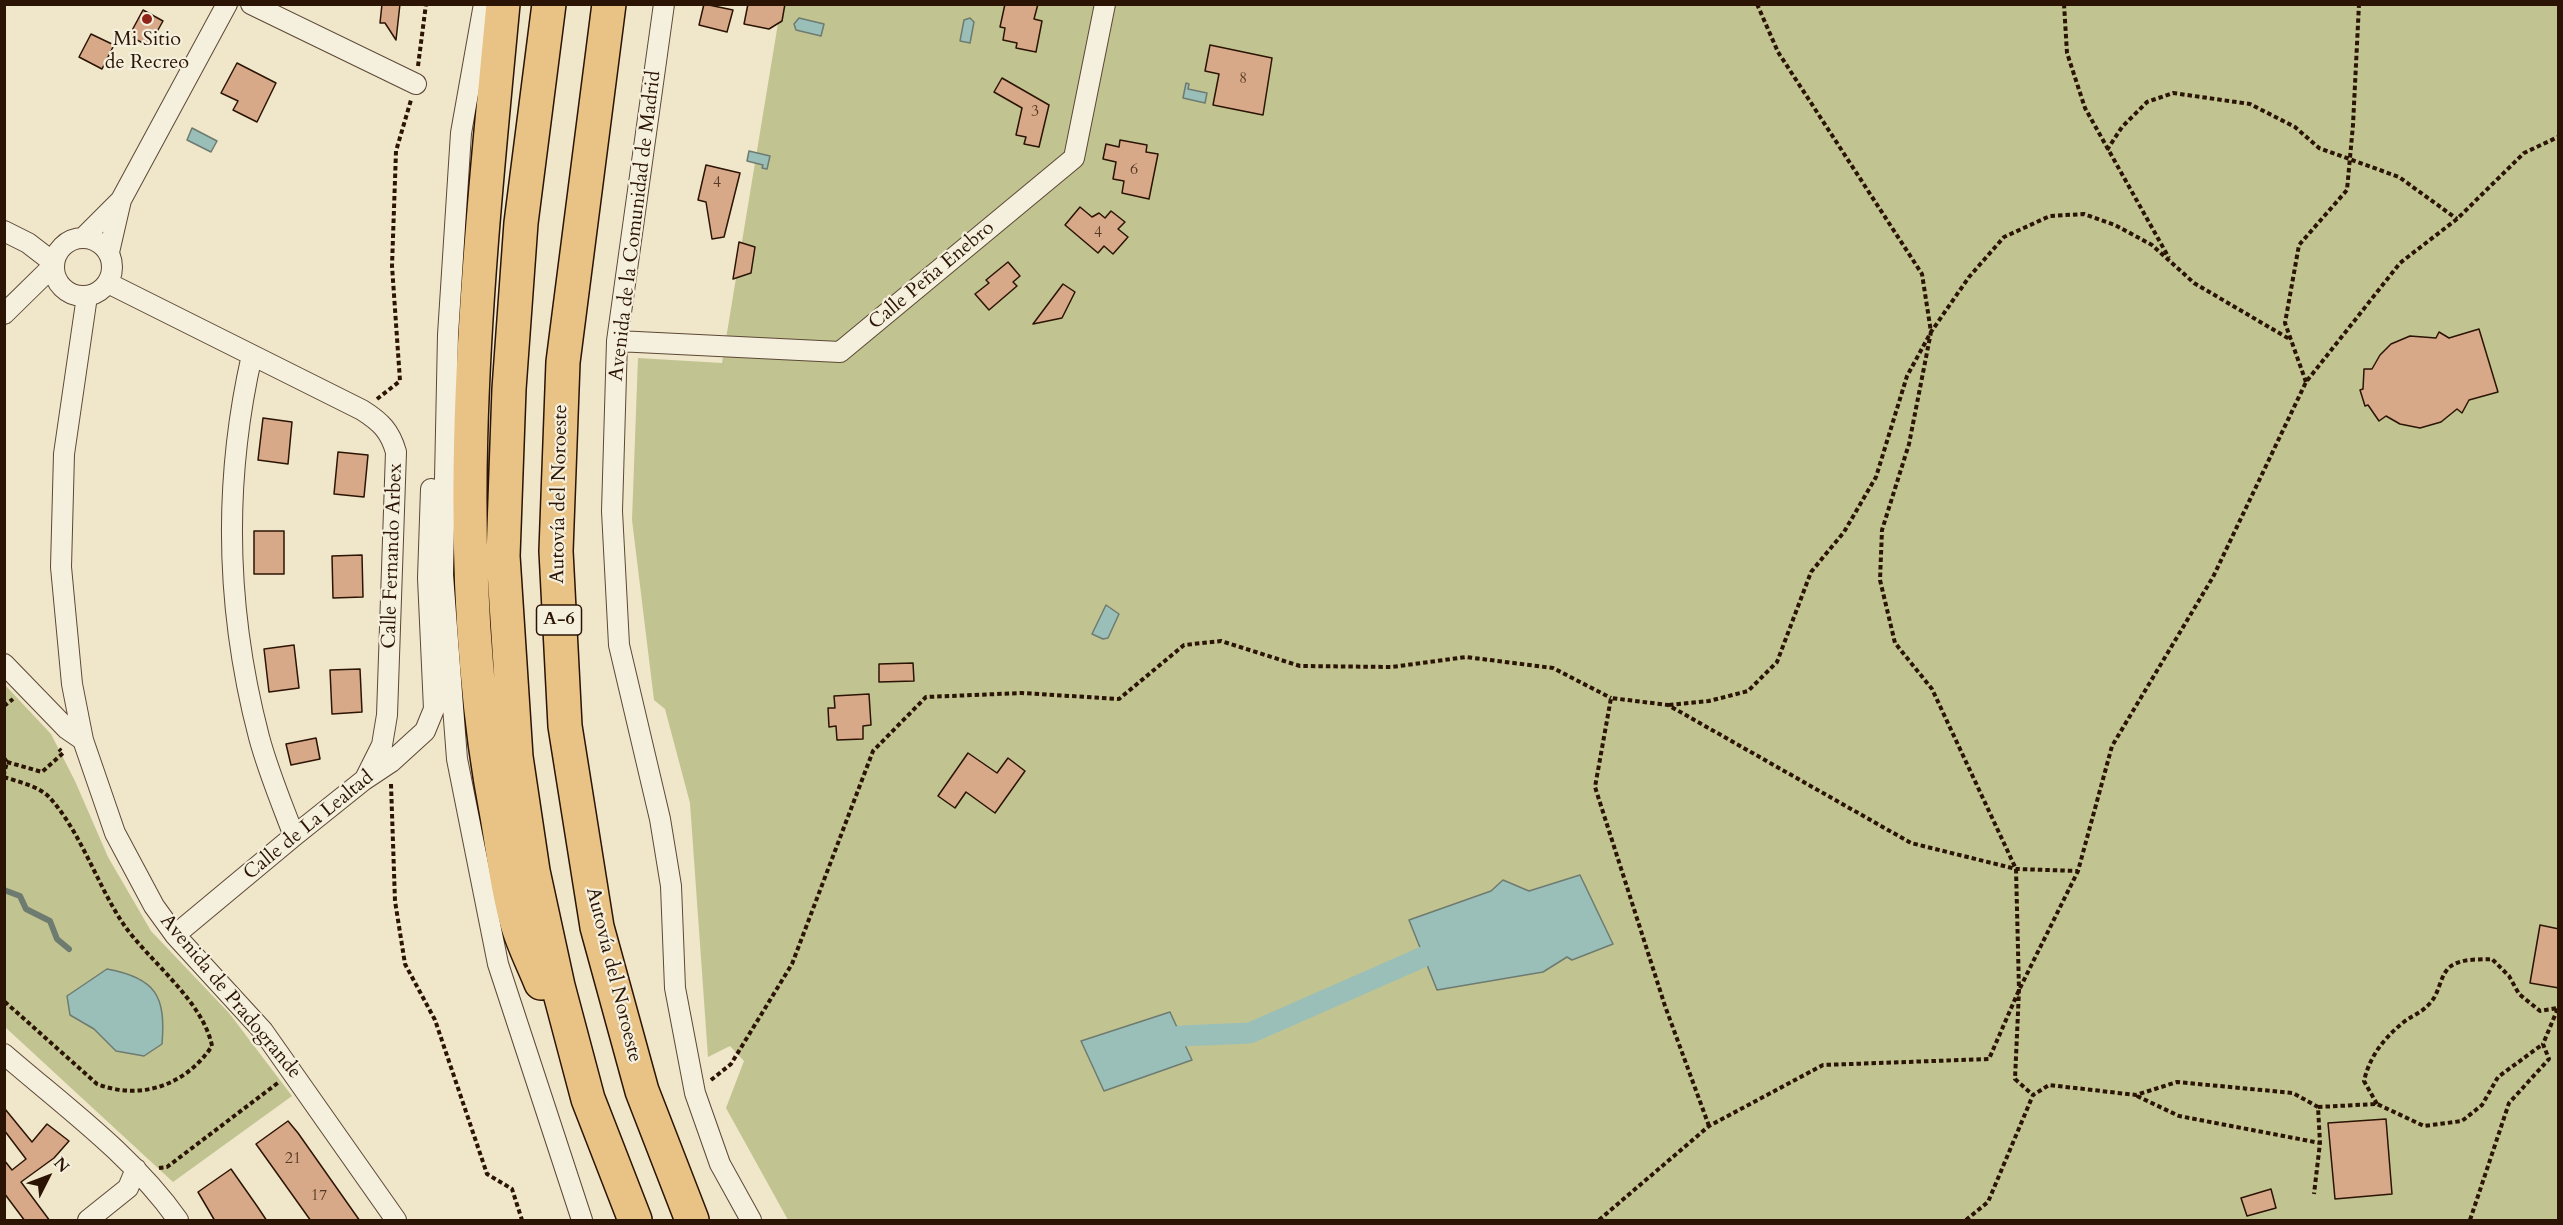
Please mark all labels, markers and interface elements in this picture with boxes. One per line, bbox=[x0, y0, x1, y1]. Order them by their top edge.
marker: Mi Sitio de Recreo bbox=[140, 12, 154, 26]
place label: Mi Sitio de Recreo bbox=[105, 28, 189, 75]
house number: 8 bbox=[1239, 69, 1247, 89]
street label: Avenida de la Comunidad de Madrid bbox=[605, 70, 667, 382]
house number: 3 bbox=[1031, 102, 1039, 122]
house number: 6 bbox=[1130, 160, 1138, 180]
house number: 4 bbox=[713, 173, 721, 193]
street label: Calle Peña Enebro bbox=[864, 217, 1000, 335]
house number: 4 bbox=[1094, 223, 1102, 243]
street label: Autovía del Noroeste bbox=[546, 404, 574, 584]
street label: Calle Fernando Arbex bbox=[378, 463, 408, 649]
road number: A-6 bbox=[536, 605, 582, 635]
street label: Calle de La Lealtad bbox=[239, 766, 379, 886]
street label: Autovía del Noroeste bbox=[580, 885, 646, 1065]
street label: Avenida de Pradogrande bbox=[154, 910, 306, 1084]
north arrow bbox=[18, 1147, 78, 1207]
house number: 21 bbox=[285, 1149, 301, 1169]
text: N bbox=[49, 1152, 74, 1177]
house number: 17 bbox=[311, 1186, 327, 1206]

